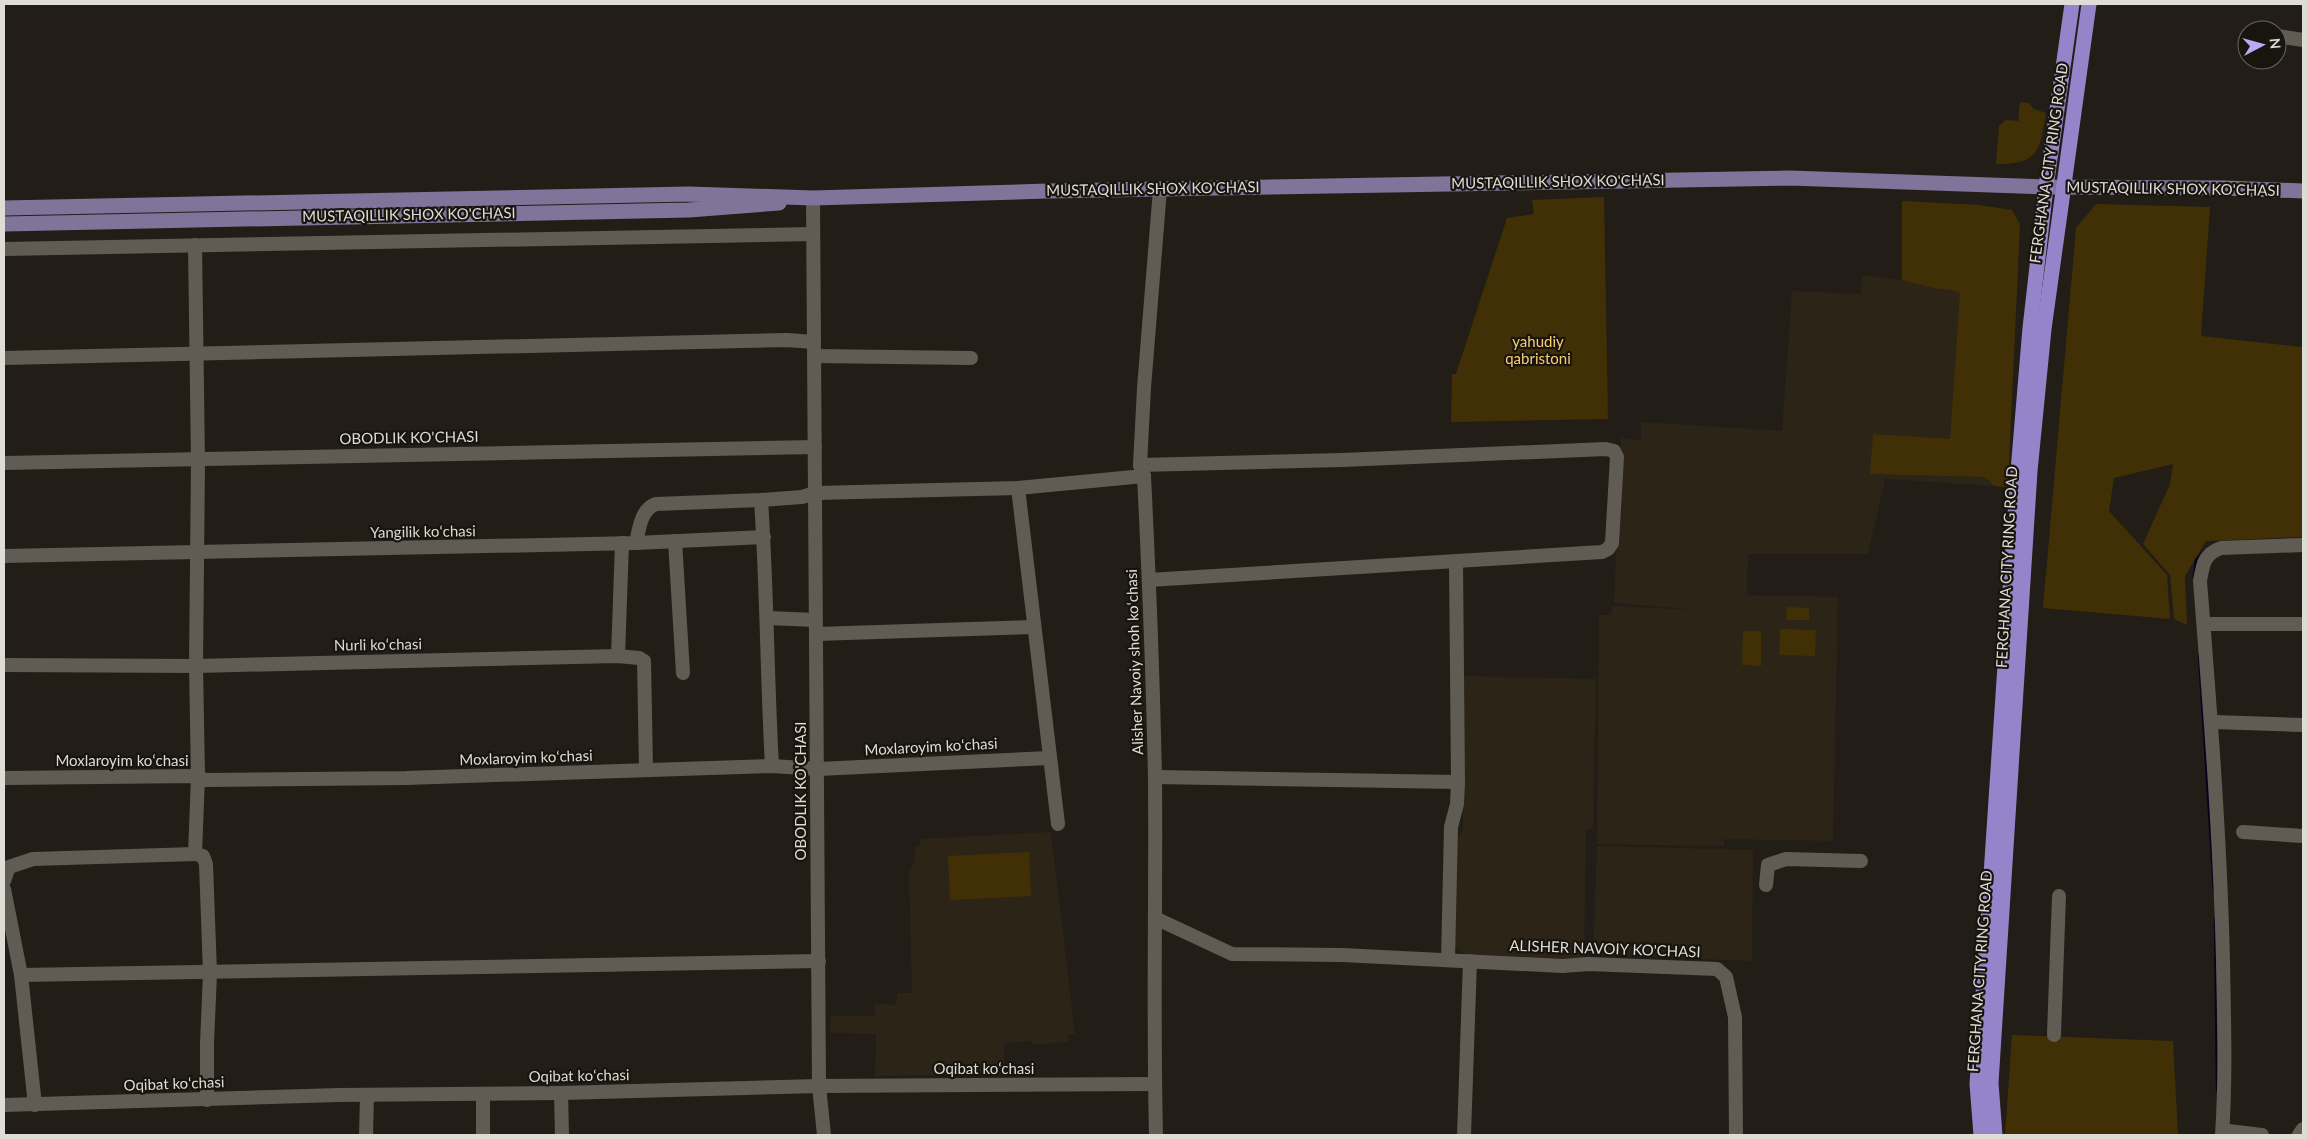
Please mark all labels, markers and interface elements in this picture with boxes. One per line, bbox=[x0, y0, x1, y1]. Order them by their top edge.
north arrow bbox=[2237, 20, 2287, 70]
text: N bbox=[2266, 37, 2284, 50]
street label: FERGHANA CITY RING ROAD bbox=[2025, 62, 2071, 264]
street label: MUSTAQILLIK SHOX KO'CHASI bbox=[1451, 170, 1665, 192]
street label: MUSTAQILLIK SHOX KO'CHASI bbox=[1046, 177, 1260, 199]
street label: MUSTAQILLIK SHOX KO'CHASI bbox=[2066, 177, 2280, 199]
street label: MUSTAQILLIK SHOX KO'CHASI bbox=[302, 203, 516, 225]
park label: yahudiy qabristoni bbox=[1505, 332, 1571, 367]
street label: OBODLIK KO'CHASI bbox=[339, 427, 479, 447]
street label: FERGHANA CITY RING ROAD bbox=[1992, 466, 2020, 668]
street label: Yangilik koʻchasi bbox=[370, 521, 476, 541]
street label: Alisher Navoiy shoh koʻchasi bbox=[1122, 569, 1146, 755]
street label: Nurli koʻchasi bbox=[334, 634, 422, 654]
street label: OBODLIK KO'CHASI bbox=[791, 721, 809, 861]
street label: Moxlaroyim koʻchasi bbox=[864, 734, 998, 758]
street label: Moxlaroyim koʻchasi bbox=[459, 746, 593, 768]
street label: Moxlaroyim koʻchasi bbox=[55, 751, 189, 769]
street label: FERGHANA CITY RING ROAD bbox=[1963, 870, 1995, 1072]
street label: ALISHER NAVOIY KO'CHASI bbox=[1509, 936, 1701, 960]
street label: Oqibat koʻchasi bbox=[934, 1059, 1034, 1077]
street label: Oqibat koʻchasi bbox=[528, 1065, 630, 1085]
street label: Oqibat koʻchasi bbox=[123, 1072, 225, 1094]

